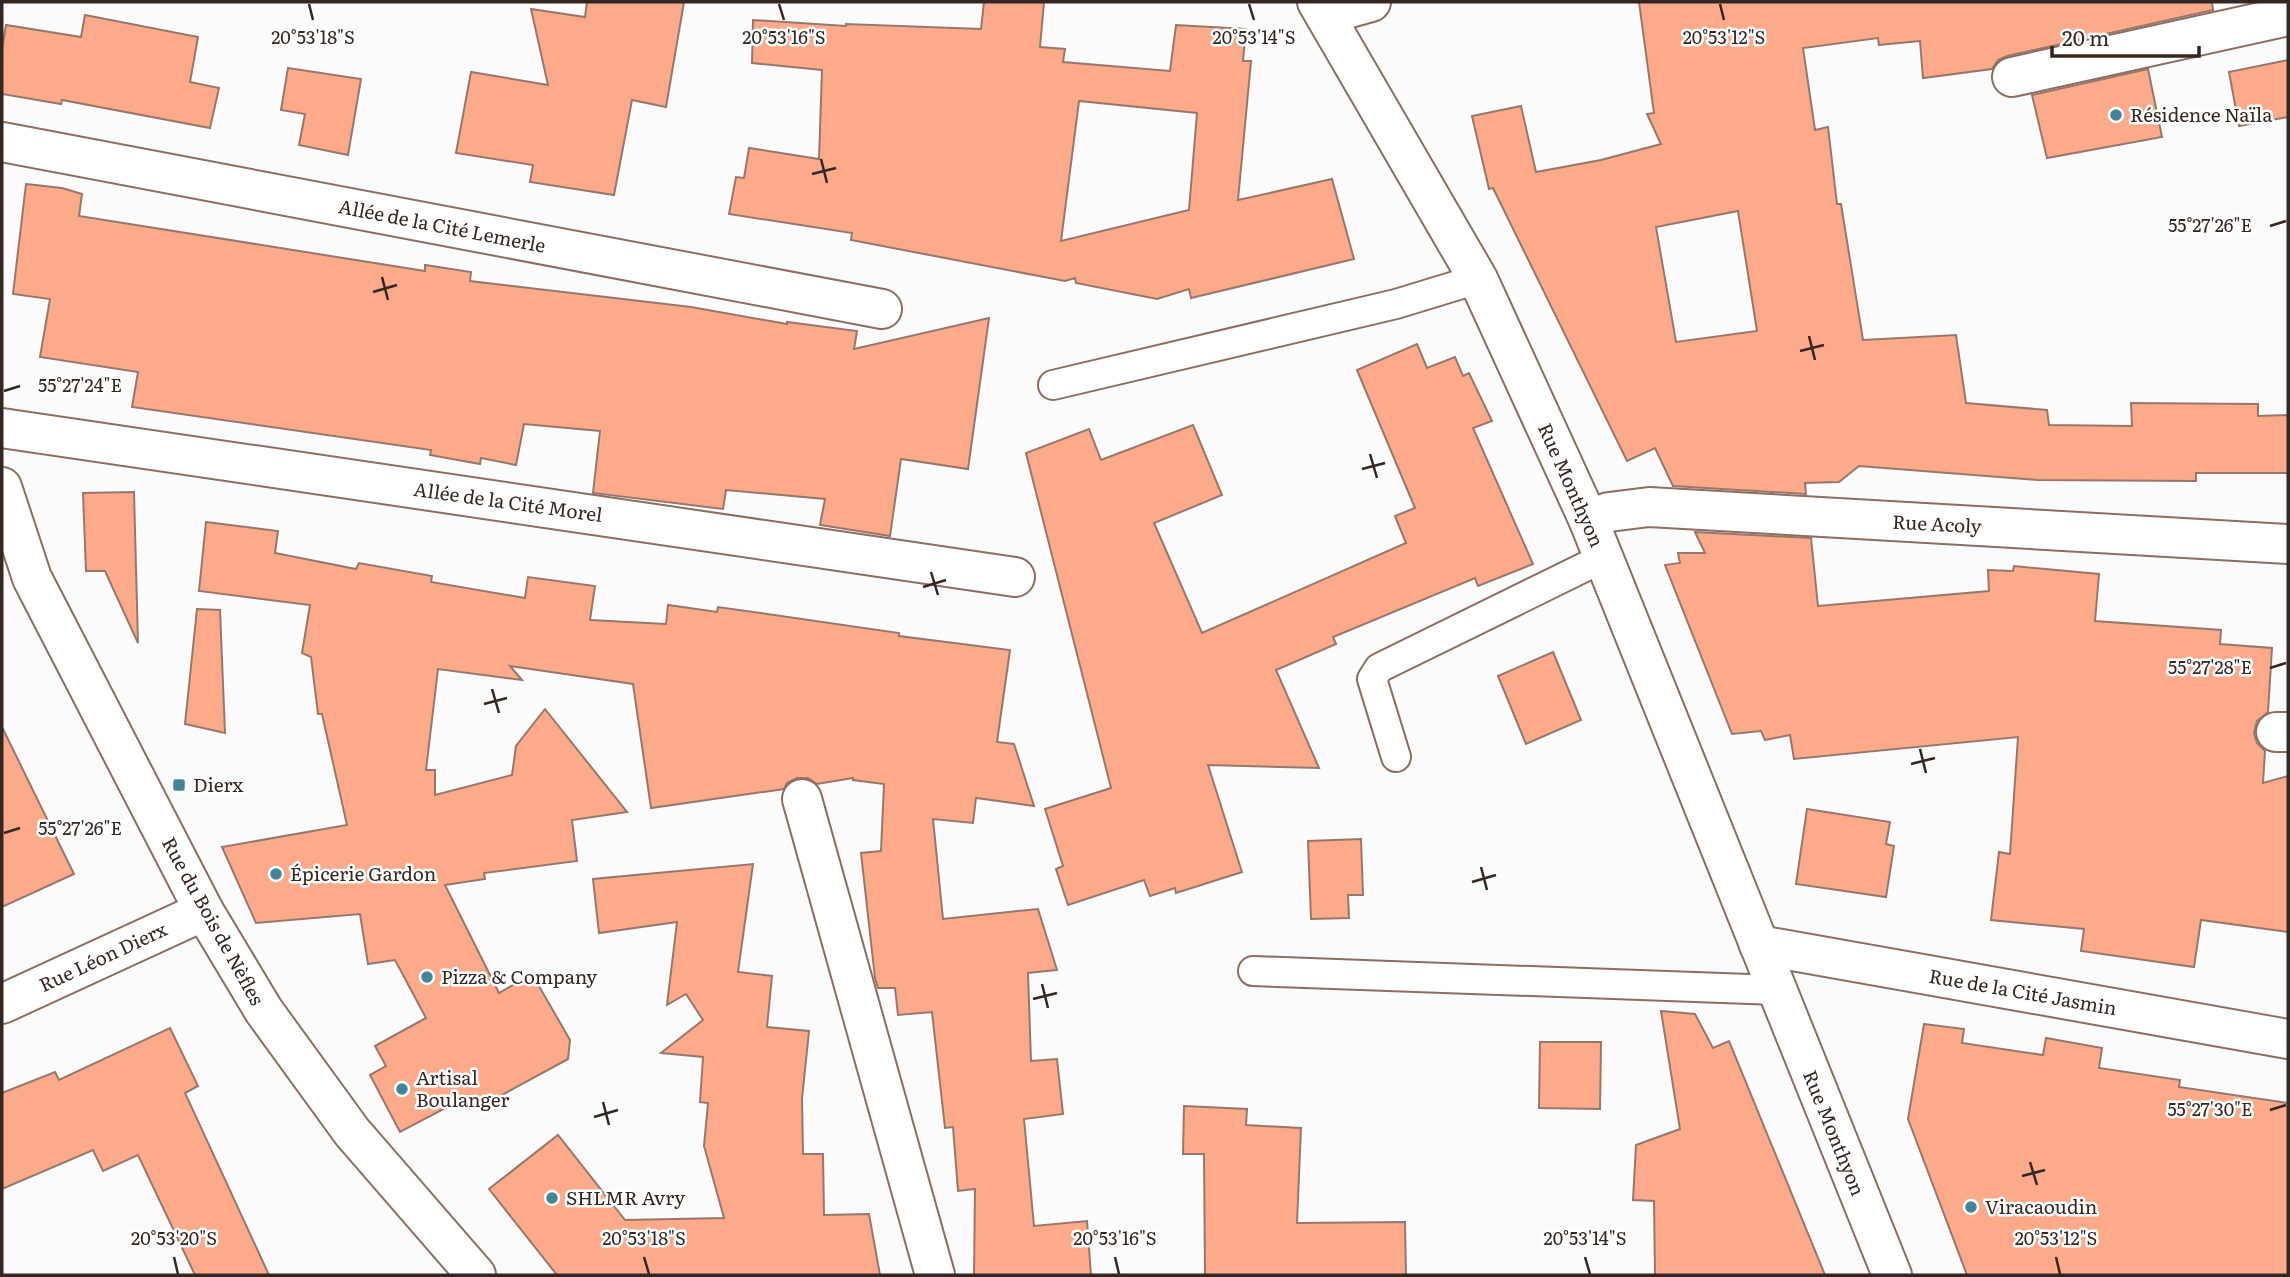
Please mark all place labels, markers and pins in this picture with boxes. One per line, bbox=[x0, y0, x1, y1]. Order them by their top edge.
place label: Résidence Naïla bbox=[2130, 100, 2273, 128]
marker: Résidence Naïla bbox=[2108, 107, 2124, 123]
place label: Dierx bbox=[193, 770, 244, 798]
marker: Dierx bbox=[171, 777, 187, 793]
place label: Épicerie Gardon bbox=[290, 859, 436, 887]
marker: Épicerie Gardon bbox=[268, 866, 284, 882]
place label: Pizza & Company bbox=[441, 962, 597, 990]
marker: Pizza & Company bbox=[419, 969, 435, 985]
place label: Artisal Boulanger bbox=[416, 1063, 510, 1113]
marker: Artisal Boulanger bbox=[394, 1081, 410, 1097]
place label: SHLMR Avry bbox=[566, 1183, 685, 1211]
marker: SHLMR Avry bbox=[544, 1190, 560, 1206]
place label: Viracaoudin bbox=[1985, 1192, 2097, 1220]
marker: Viracaoudin bbox=[1963, 1199, 1979, 1215]

